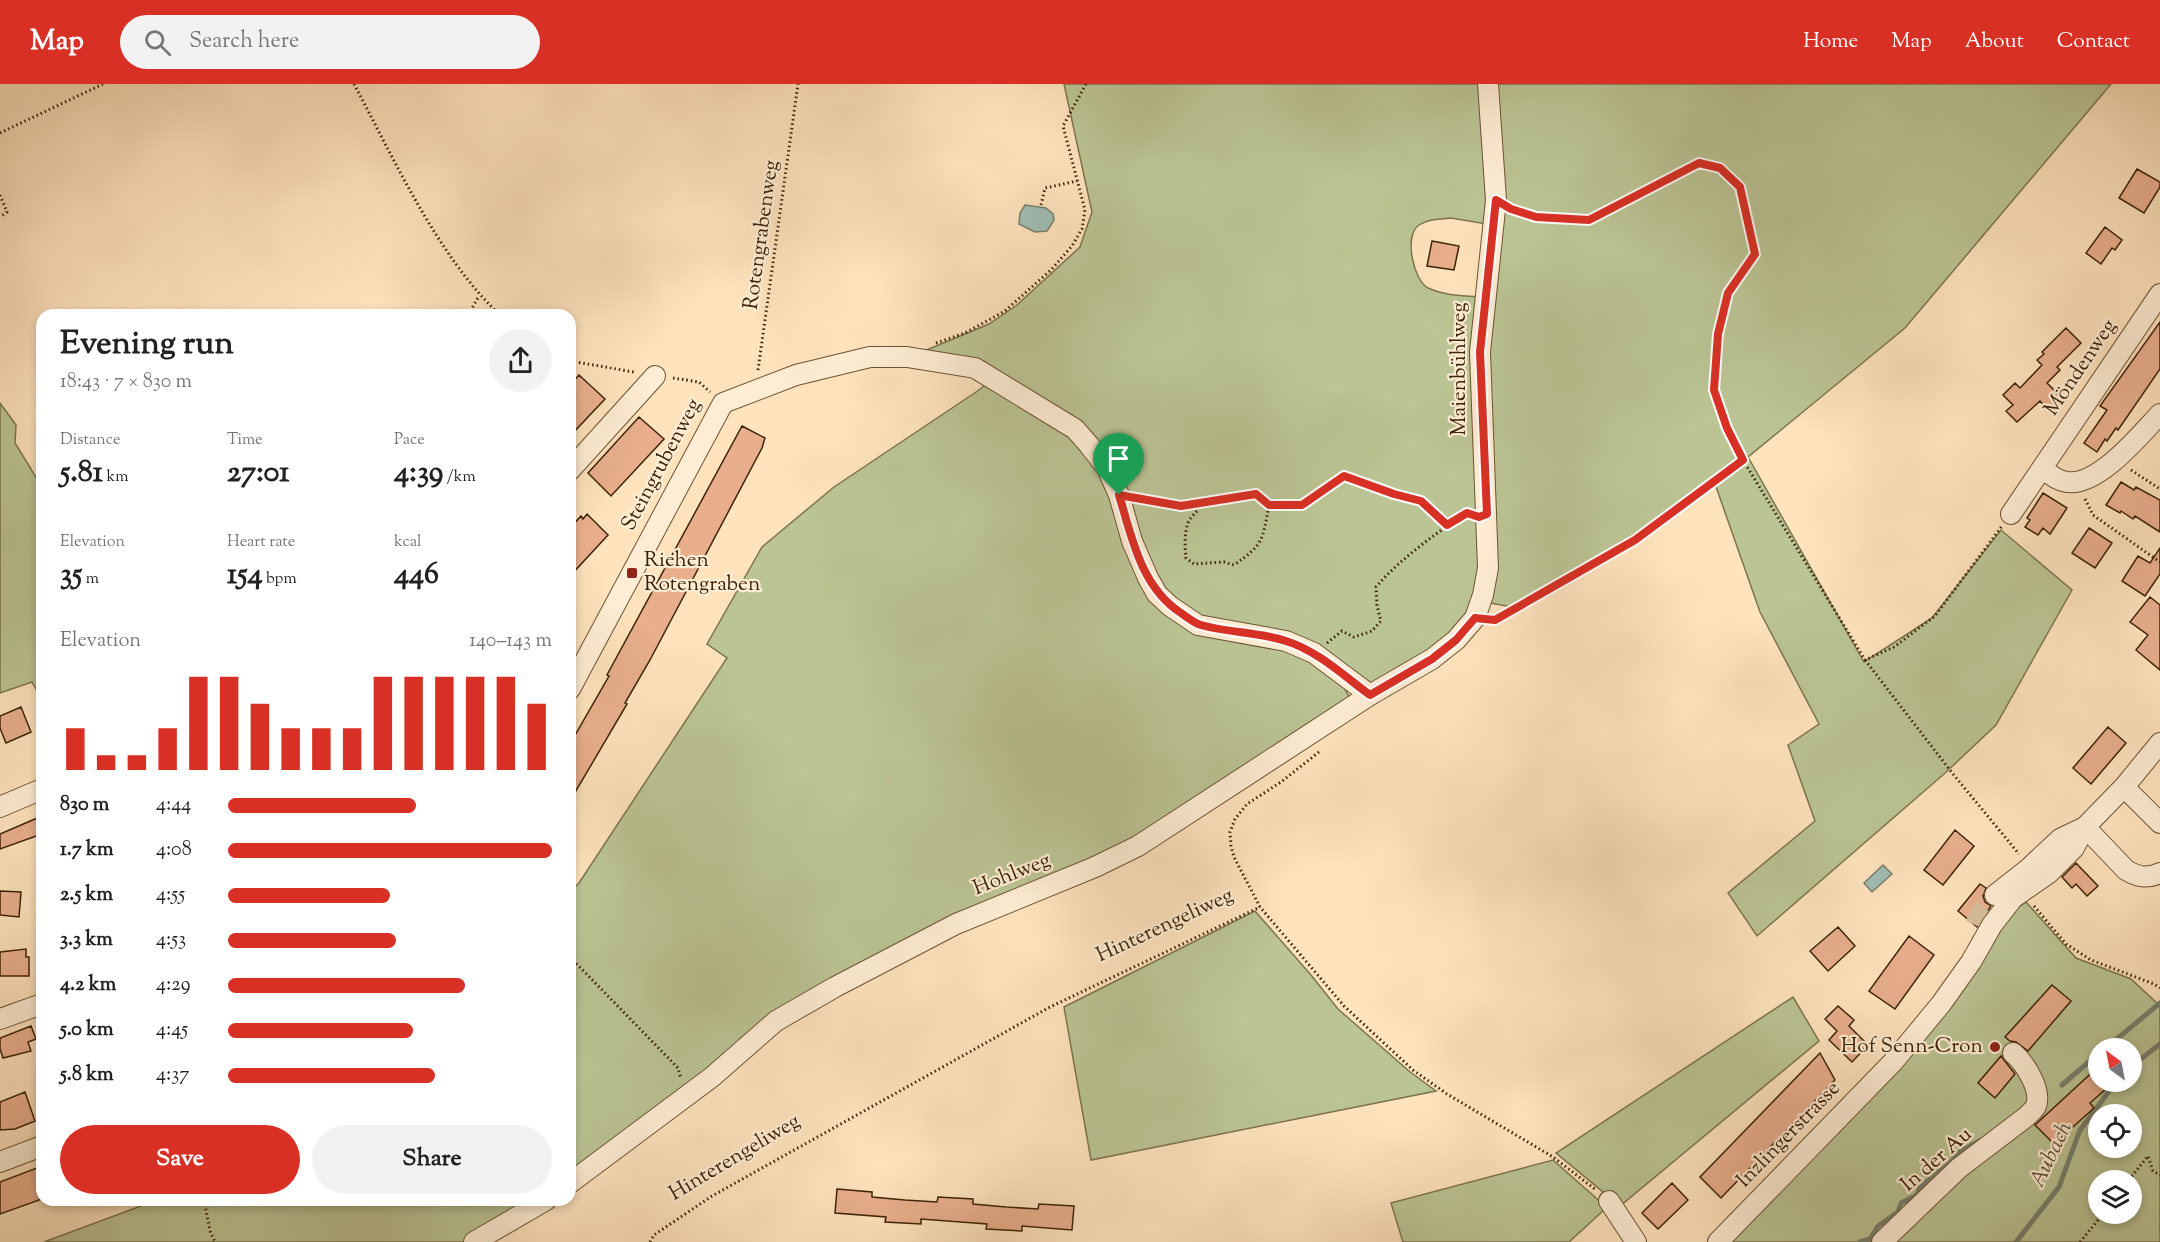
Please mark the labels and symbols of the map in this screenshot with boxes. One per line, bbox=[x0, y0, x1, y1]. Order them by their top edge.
street label: Rotengrabenweg bbox=[737, 158, 787, 312]
street label: Maienbühlweg bbox=[1445, 302, 1475, 436]
street label: Möndenweg bbox=[2038, 314, 2124, 422]
street label: Steingrubenweg bbox=[615, 394, 709, 536]
pin bbox=[1093, 433, 1144, 495]
place label: Riehen Rotengraben bbox=[644, 546, 760, 600]
marker: Riehen Rotengraben bbox=[625, 566, 639, 580]
street label: Hohlweg bbox=[969, 846, 1055, 904]
street label: Hinterengeliweg bbox=[1091, 881, 1239, 971]
place label: Hof Senn-Cron bbox=[1841, 1032, 1983, 1062]
north arrow bbox=[2088, 1038, 2142, 1092]
marker: Hof Senn-Cron bbox=[1988, 1040, 2002, 1054]
street label: Inzlingerstrasse bbox=[1730, 1075, 1848, 1195]
street label: Hinterengeliweg bbox=[664, 1107, 806, 1209]
water label: Aubach bbox=[2022, 1116, 2082, 1193]
street label: In der Au bbox=[1895, 1120, 1979, 1200]

